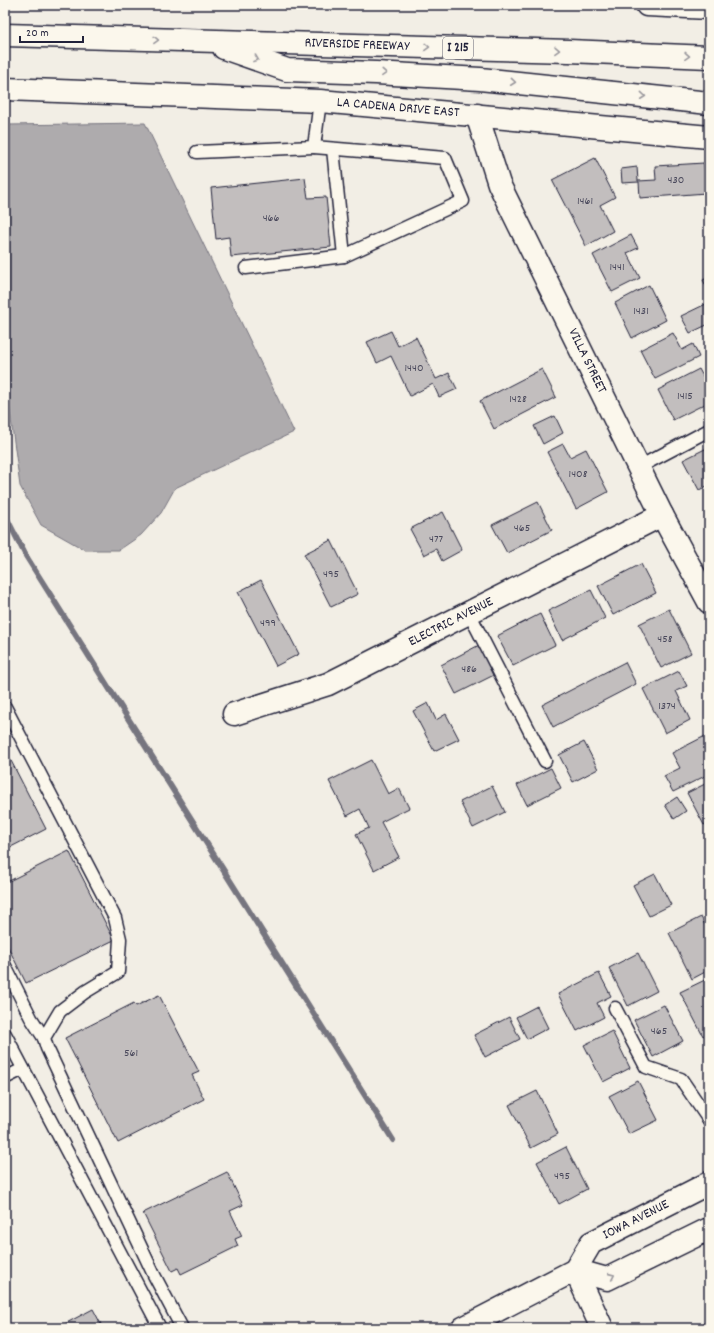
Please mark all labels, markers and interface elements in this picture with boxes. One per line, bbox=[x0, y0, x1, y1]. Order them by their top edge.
scale bar bbox=[20, 18, 83, 44]
text: 20 m bbox=[26, 25, 49, 42]
street label: RIVERSIDE FREEWAY bbox=[304, 33, 411, 57]
one-way arrow bbox=[153, 35, 159, 44]
road number: I 215 bbox=[443, 37, 473, 59]
one-way arrow bbox=[424, 43, 430, 51]
one-way arrow bbox=[554, 46, 560, 54]
one-way arrow bbox=[684, 52, 690, 60]
one-way arrow bbox=[252, 54, 259, 63]
one-way arrow bbox=[381, 69, 387, 78]
one-way arrow bbox=[510, 77, 516, 86]
one-way arrow bbox=[640, 91, 646, 100]
street label: LA CADENA DRIVE EAST bbox=[336, 93, 461, 123]
house number: 430 bbox=[668, 172, 684, 189]
house number: 1461 bbox=[577, 193, 593, 210]
house number: 466 bbox=[263, 210, 279, 227]
house number: 1441 bbox=[609, 259, 625, 276]
house number: 1431 bbox=[633, 303, 649, 320]
street label: VILLA STREET bbox=[563, 325, 612, 397]
house number: 1440 bbox=[404, 360, 424, 377]
house number: 1415 bbox=[677, 388, 693, 405]
house number: 1428 bbox=[509, 391, 527, 408]
house number: 1408 bbox=[569, 466, 588, 483]
house number: 465 bbox=[514, 520, 530, 537]
house number: 477 bbox=[429, 531, 443, 548]
house number: 495 bbox=[323, 566, 339, 583]
street label: ELECTRIC AVENUE bbox=[405, 592, 498, 652]
house number: 499 bbox=[260, 615, 276, 632]
house number: 458 bbox=[657, 631, 673, 648]
house number: 486 bbox=[461, 661, 477, 678]
house number: 1374 bbox=[658, 698, 676, 715]
house number: 465 bbox=[651, 1023, 667, 1040]
house number: 561 bbox=[124, 1045, 138, 1062]
house number: 495 bbox=[554, 1168, 570, 1185]
street label: IOWA AVENUE bbox=[599, 1194, 673, 1245]
one-way arrow bbox=[608, 1273, 615, 1281]

